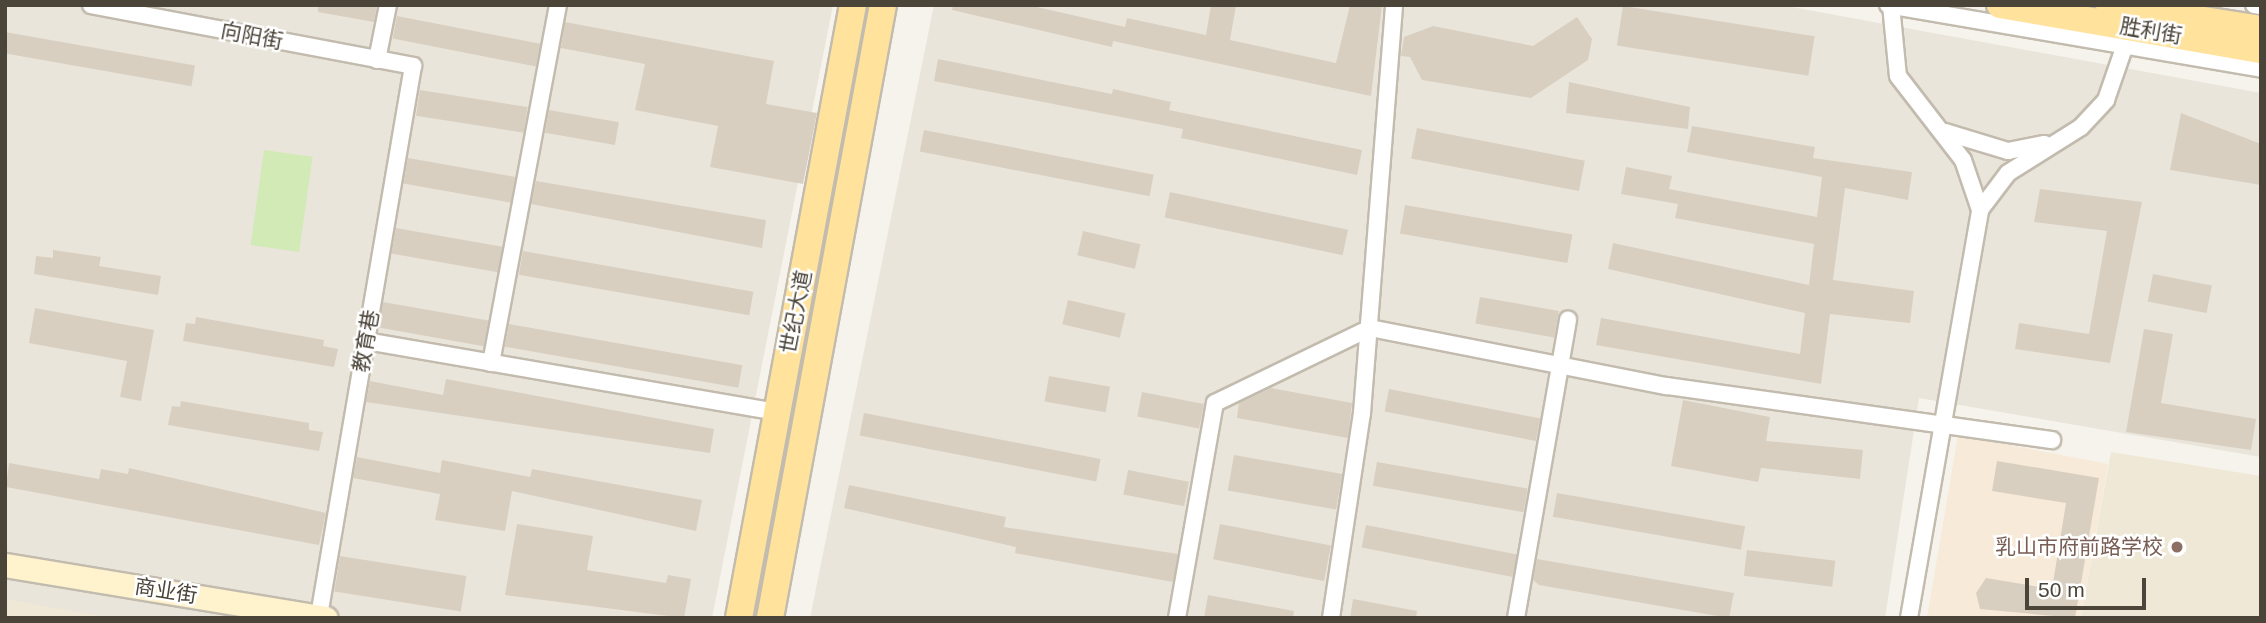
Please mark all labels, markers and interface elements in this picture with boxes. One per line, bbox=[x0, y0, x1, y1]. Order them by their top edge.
street label: 胜利街 bbox=[2118, 13, 2184, 49]
street label: 向阳街 bbox=[219, 18, 285, 54]
street label: 世纪大道 bbox=[776, 268, 816, 356]
street label: 教育巷 bbox=[348, 308, 384, 374]
place label: 乳山市府前路学校 bbox=[1995, 534, 2163, 560]
marker: 乳山市府前路学校 bbox=[2169, 539, 2185, 555]
scale bar bbox=[2028, 564, 2149, 608]
street label: 商业街 bbox=[133, 574, 199, 608]
text: 50 m bbox=[2038, 578, 2085, 601]

